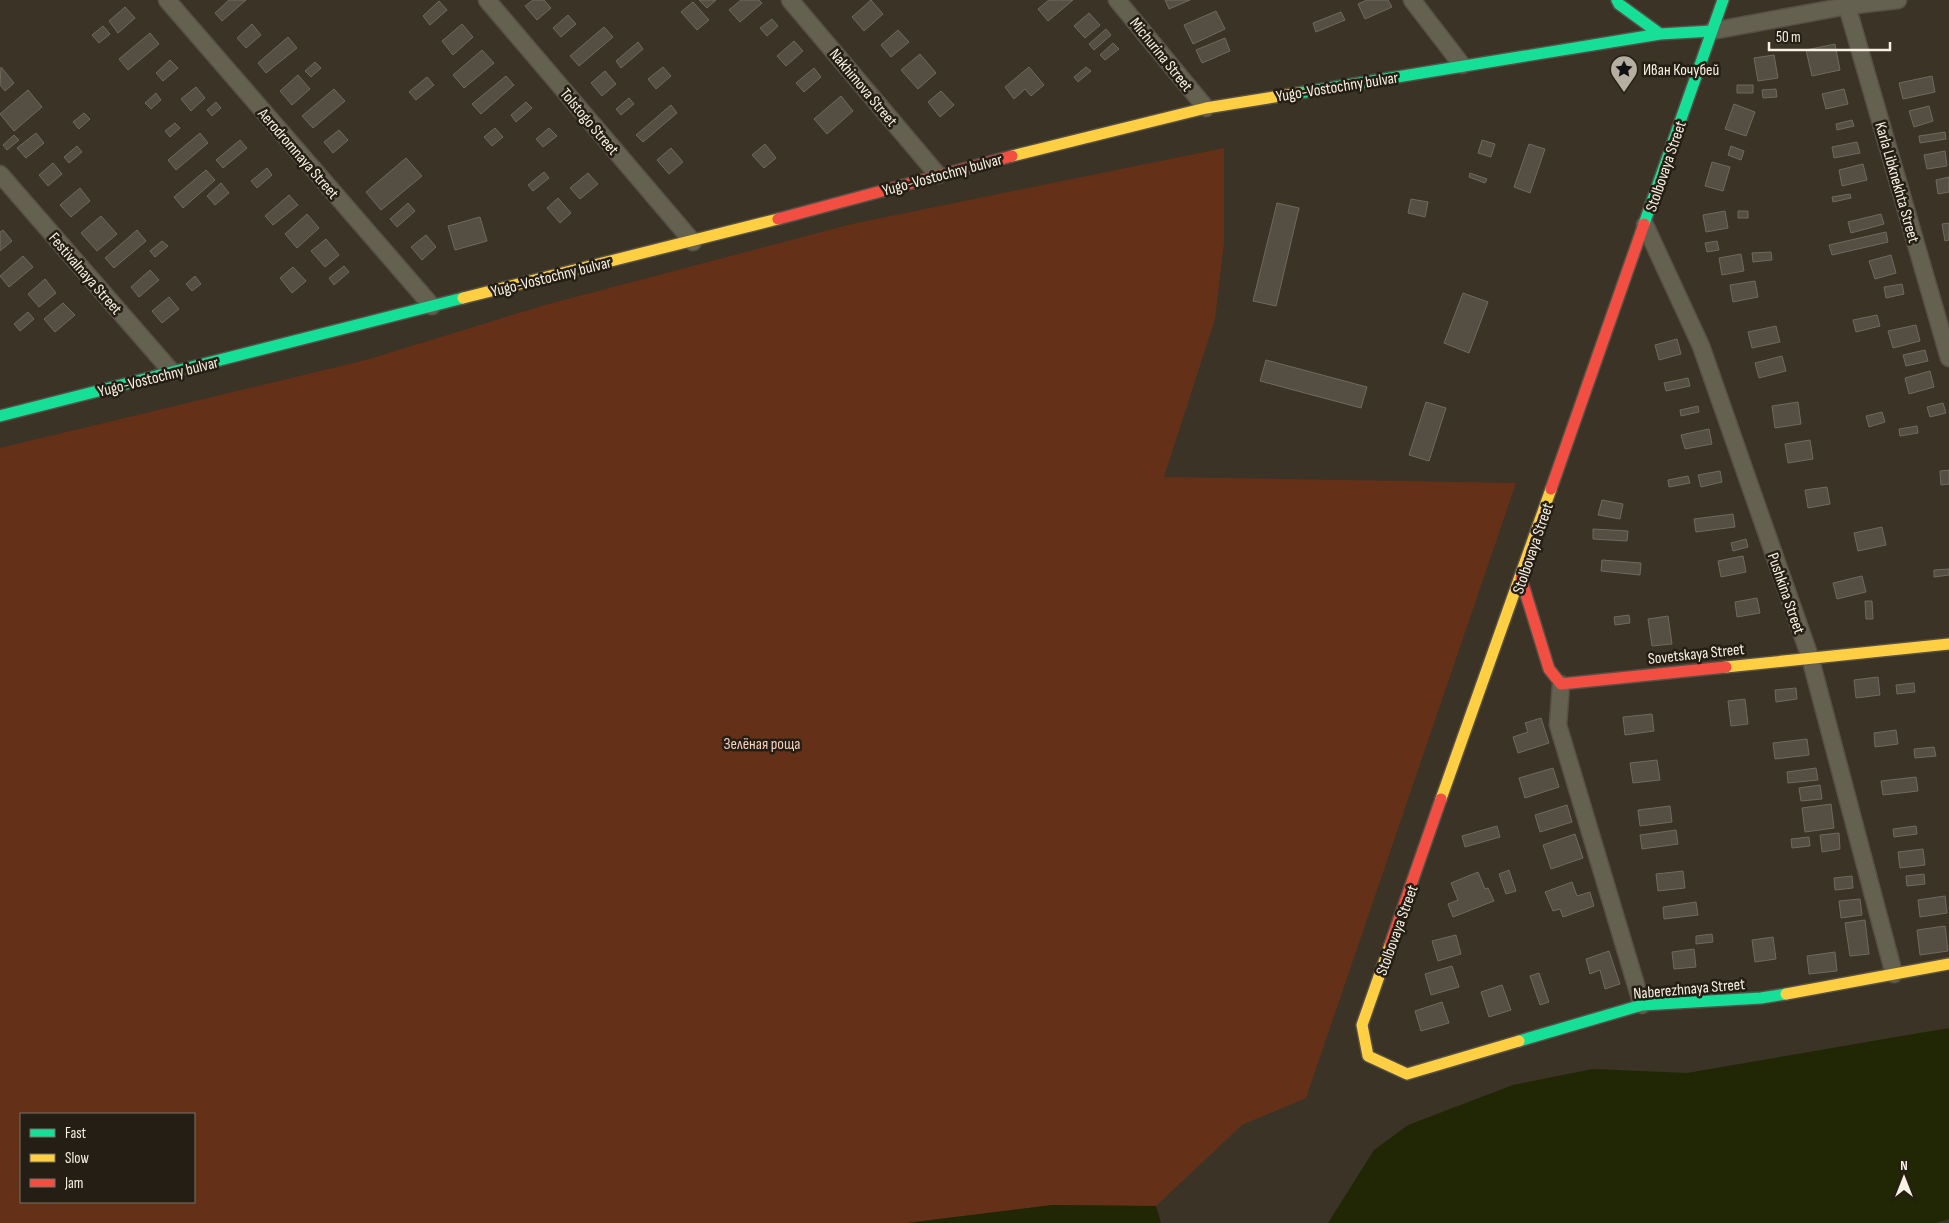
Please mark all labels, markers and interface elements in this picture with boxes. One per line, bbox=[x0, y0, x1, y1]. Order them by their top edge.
street label: Michurina Street bbox=[1125, 14, 1196, 96]
scale bar bbox=[1769, 20, 1890, 52]
text: 50 m bbox=[1776, 28, 1801, 47]
street label: Nakhimova Street bbox=[825, 45, 901, 131]
place icon: Иван Кочубей bbox=[1609, 54, 1639, 93]
place label: Иван Кочубей bbox=[1643, 61, 1719, 80]
street label: Yugo-Vostochny bulvar bbox=[1275, 68, 1400, 107]
street label: Tolstogo Street bbox=[555, 85, 622, 159]
street label: Aerodromnaya Street bbox=[253, 104, 342, 203]
street label: Stolbovaya Street bbox=[1642, 118, 1691, 214]
street label: Karla Libknekhta Street bbox=[1870, 120, 1923, 245]
street label: Yugo-Vostochny bulvar bbox=[880, 150, 1005, 201]
street label: Festivalnaya Street bbox=[44, 229, 126, 319]
street label: Yugo-Vostochny bulvar bbox=[489, 253, 614, 302]
street label: Yugo-Vostochny bulvar bbox=[96, 353, 221, 402]
street label: Stolbovaya Street bbox=[1509, 500, 1558, 596]
street label: Pushkina Street bbox=[1763, 550, 1808, 637]
street label: Sovetskaya Street bbox=[1647, 640, 1745, 669]
park label: Зелёная роща bbox=[724, 735, 800, 754]
street label: Stolbovaya Street bbox=[1372, 883, 1423, 978]
street label: Naberezhnaya Street bbox=[1632, 975, 1746, 1004]
legend bbox=[20, 1113, 195, 1203]
text: Fast bbox=[65, 1124, 87, 1143]
text: Slow bbox=[65, 1149, 89, 1168]
north arrow bbox=[1879, 1153, 1929, 1203]
text: N bbox=[1900, 1157, 1908, 1174]
text: Jam bbox=[64, 1174, 83, 1193]

